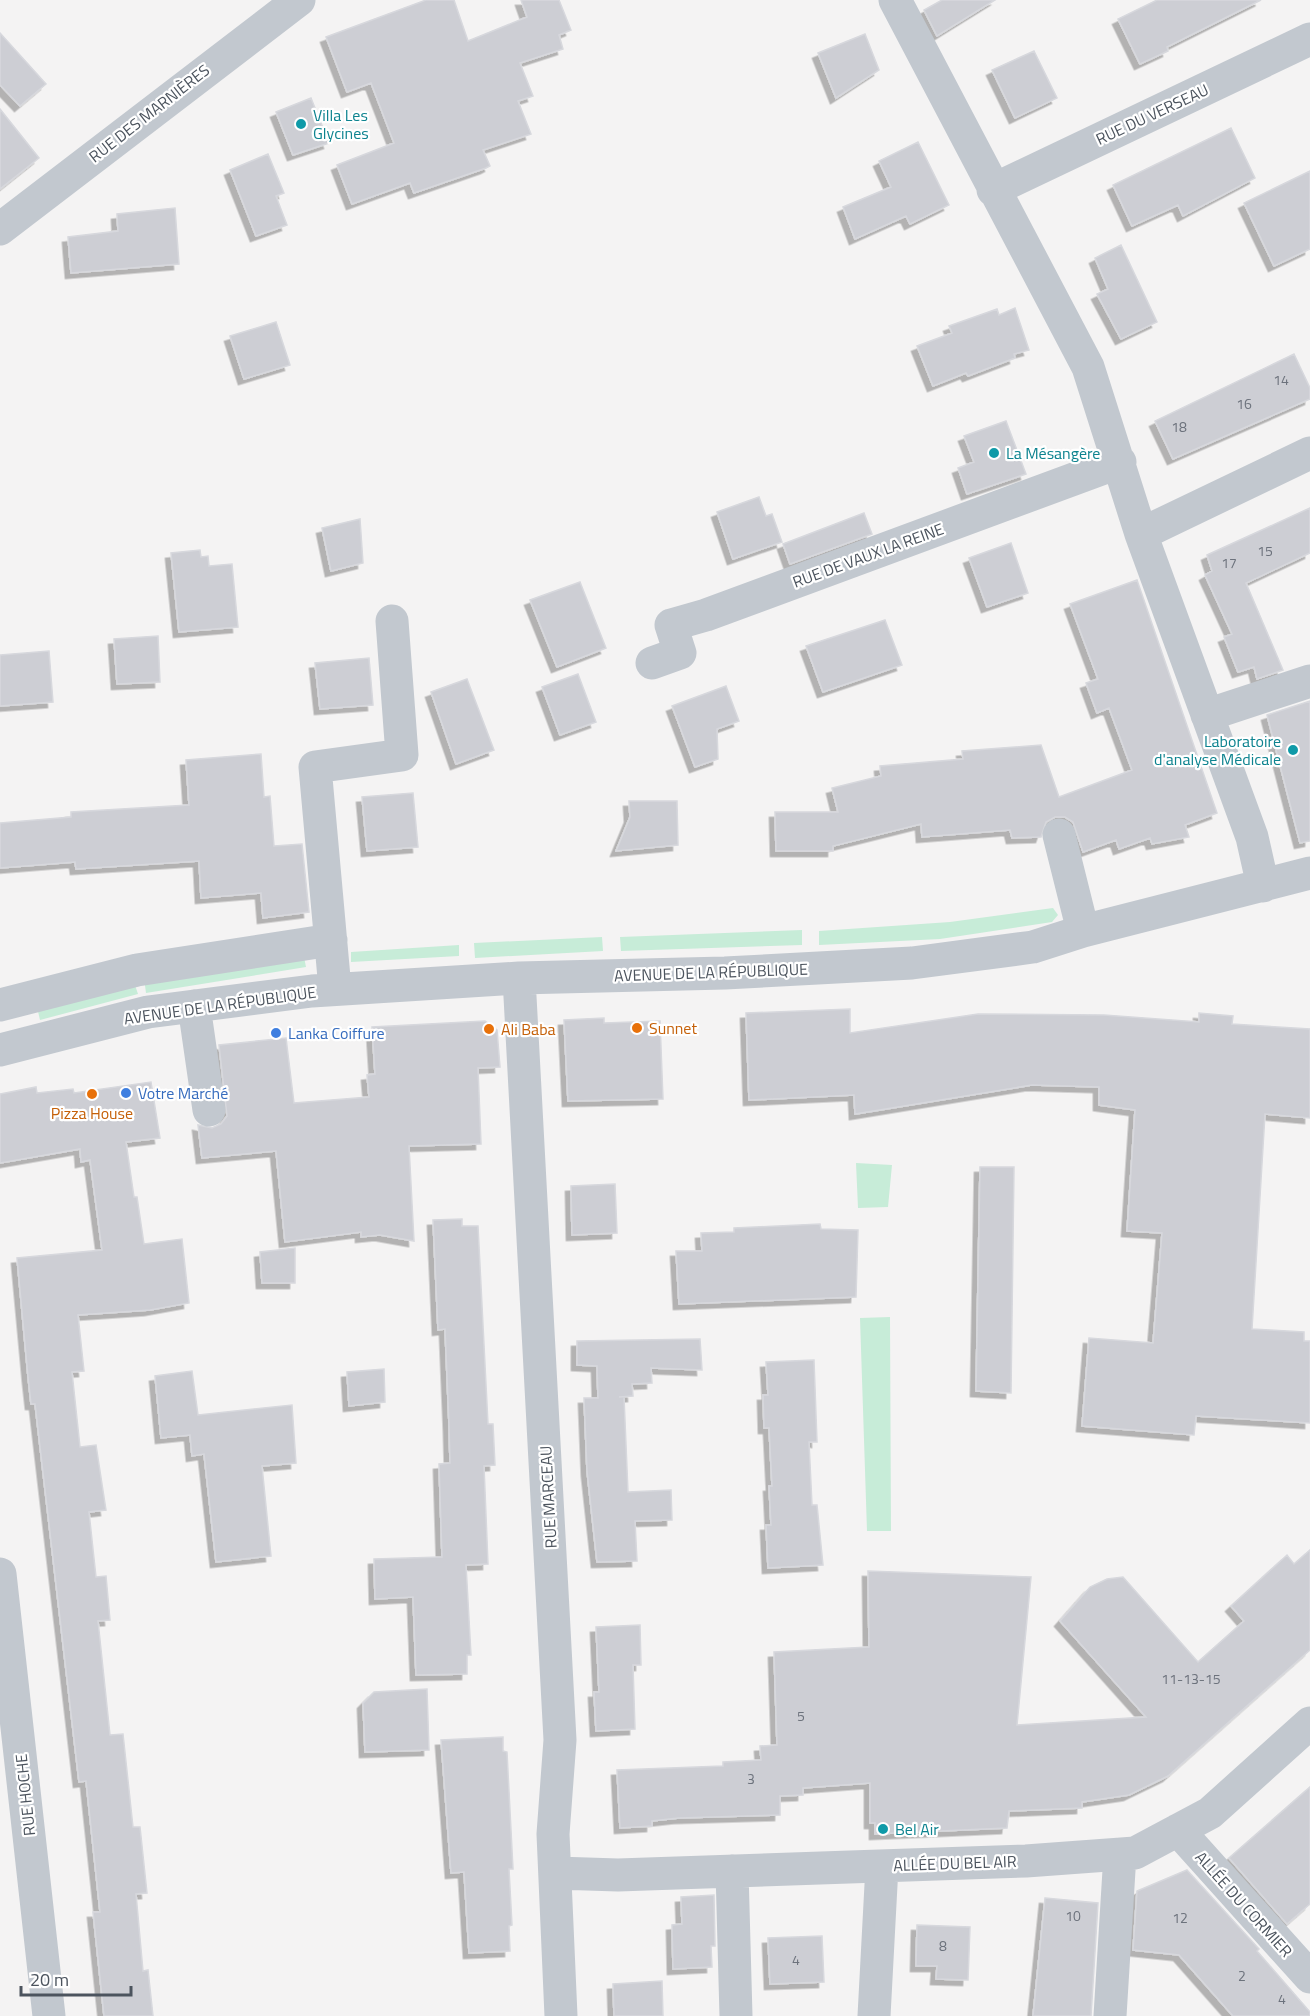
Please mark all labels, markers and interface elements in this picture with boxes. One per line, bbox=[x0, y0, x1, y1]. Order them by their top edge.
street label: RUE DES MARNIÈRES bbox=[83, 58, 215, 168]
street label: RUE DU VERSEAU bbox=[1092, 77, 1212, 151]
place label: Villa Les Glycines bbox=[313, 103, 369, 145]
marker: Villa Les Glycines bbox=[294, 117, 308, 131]
house number: 14 bbox=[1273, 369, 1289, 390]
house number: 16 bbox=[1236, 393, 1252, 414]
house number: 18 bbox=[1171, 416, 1187, 437]
place label: La Mésangère bbox=[1006, 441, 1100, 465]
marker: La Mésangère bbox=[987, 446, 1001, 460]
street label: RUE DE VAUX LA REINE bbox=[789, 516, 947, 594]
house number: 15 bbox=[1257, 540, 1273, 561]
house number: 17 bbox=[1221, 552, 1237, 573]
place label: Laboratoire d'analyse Médicale bbox=[1154, 729, 1281, 771]
marker: Laboratoire d'analyse Médicale bbox=[1286, 743, 1300, 757]
street label: AVENUE DE LA RÉPUBLIQUE bbox=[614, 957, 808, 987]
street label: AVENUE DE LA RÉPUBLIQUE bbox=[122, 980, 318, 1030]
place label: Sunnet bbox=[649, 1016, 697, 1040]
place label: Ali Baba bbox=[501, 1017, 556, 1041]
place label: Lanka Coiffure bbox=[288, 1021, 384, 1045]
marker: Sunnet bbox=[630, 1021, 644, 1035]
marker: Ali Baba bbox=[482, 1022, 496, 1036]
marker: Lanka Coiffure bbox=[269, 1026, 283, 1040]
place label: Votre Marché bbox=[138, 1081, 228, 1105]
marker: Votre Marché bbox=[119, 1086, 133, 1100]
marker: Pizza House bbox=[85, 1087, 99, 1101]
place label: Pizza House bbox=[51, 1101, 133, 1125]
street label: RUE MARCEAU bbox=[533, 1445, 563, 1549]
house number: 11-13-15 bbox=[1161, 1668, 1221, 1689]
house number: 5 bbox=[797, 1705, 805, 1726]
street label: RUE HOCHE bbox=[9, 1753, 41, 1837]
house number: 3 bbox=[747, 1768, 755, 1789]
place label: Bel Air bbox=[895, 1817, 939, 1841]
marker: Bel Air bbox=[876, 1822, 890, 1836]
street label: ALLÉE DU CORMIER bbox=[1190, 1846, 1298, 1962]
street label: ALLÉE DU BEL AIR bbox=[893, 1849, 1017, 1877]
house number: 10 bbox=[1065, 1905, 1081, 1926]
house number: 12 bbox=[1172, 1907, 1188, 1928]
house number: 8 bbox=[939, 1935, 947, 1956]
house number: 4 bbox=[792, 1949, 800, 1970]
scale bar bbox=[21, 1959, 130, 1997]
house number: 2 bbox=[1238, 1965, 1246, 1986]
text: 20 m bbox=[30, 1966, 69, 1993]
house number: 4 bbox=[1278, 1988, 1286, 2009]

